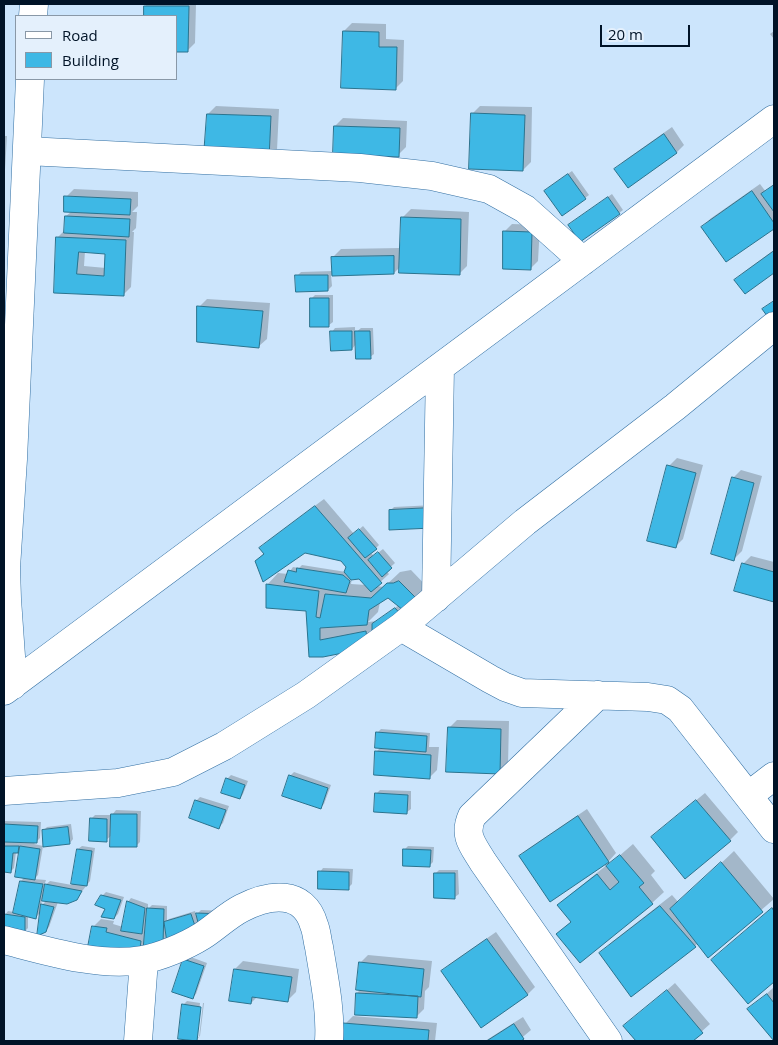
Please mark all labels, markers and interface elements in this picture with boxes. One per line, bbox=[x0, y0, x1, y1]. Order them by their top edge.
legend bbox=[15, 15, 178, 80]
scale bar bbox=[603, 15, 693, 47]
text: 20 m bbox=[608, 24, 643, 44]
text: Road bbox=[62, 25, 98, 45]
text: Building bbox=[62, 50, 119, 70]

